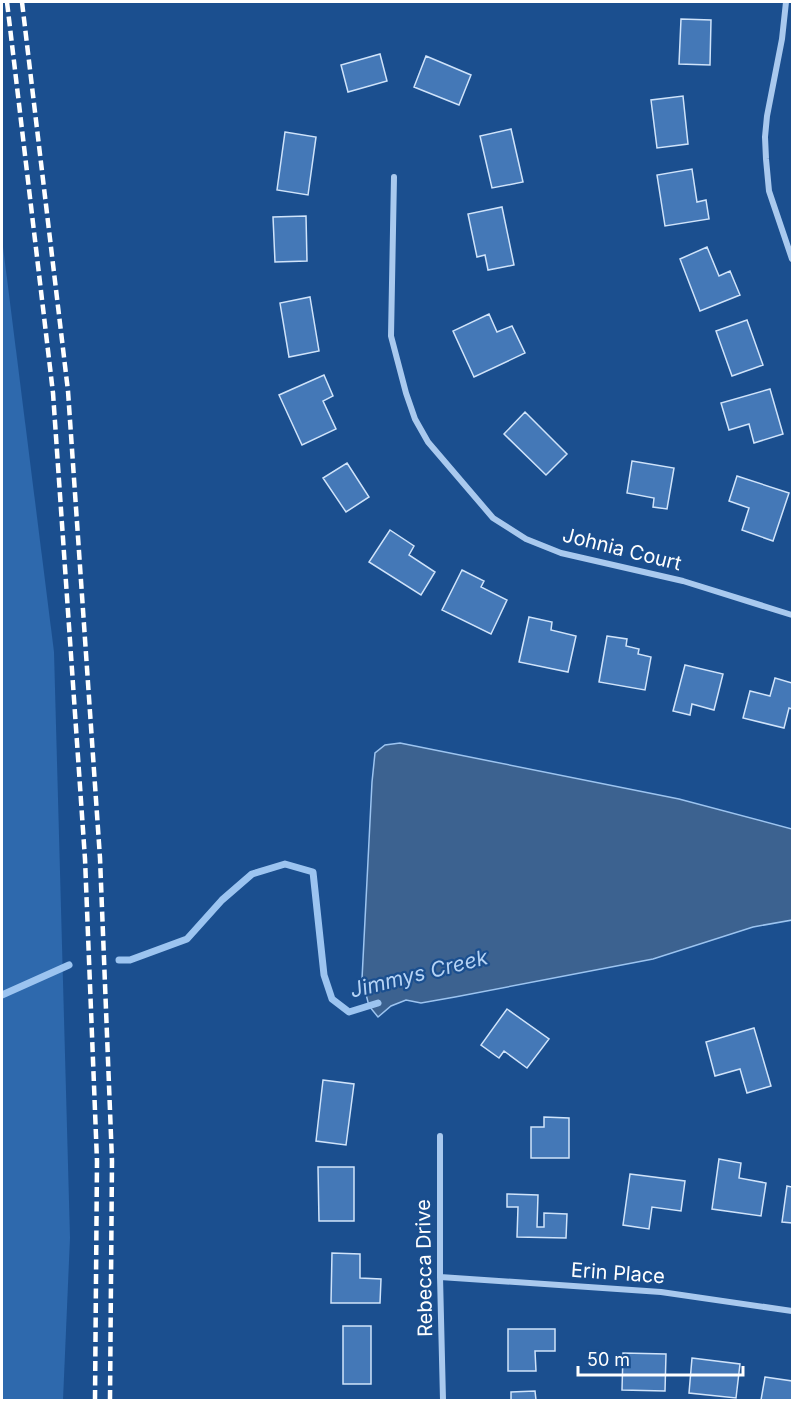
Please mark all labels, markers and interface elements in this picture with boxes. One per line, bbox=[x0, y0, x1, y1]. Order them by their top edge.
street label: Johnia Court bbox=[560, 523, 684, 575]
water label: Jimmys Creek bbox=[347, 944, 491, 1003]
street label: Rebecca Drive bbox=[411, 1199, 437, 1337]
street label: Erin Place bbox=[570, 1258, 666, 1288]
scale bar bbox=[578, 1339, 743, 1377]
text: 50 m bbox=[587, 1349, 630, 1370]

